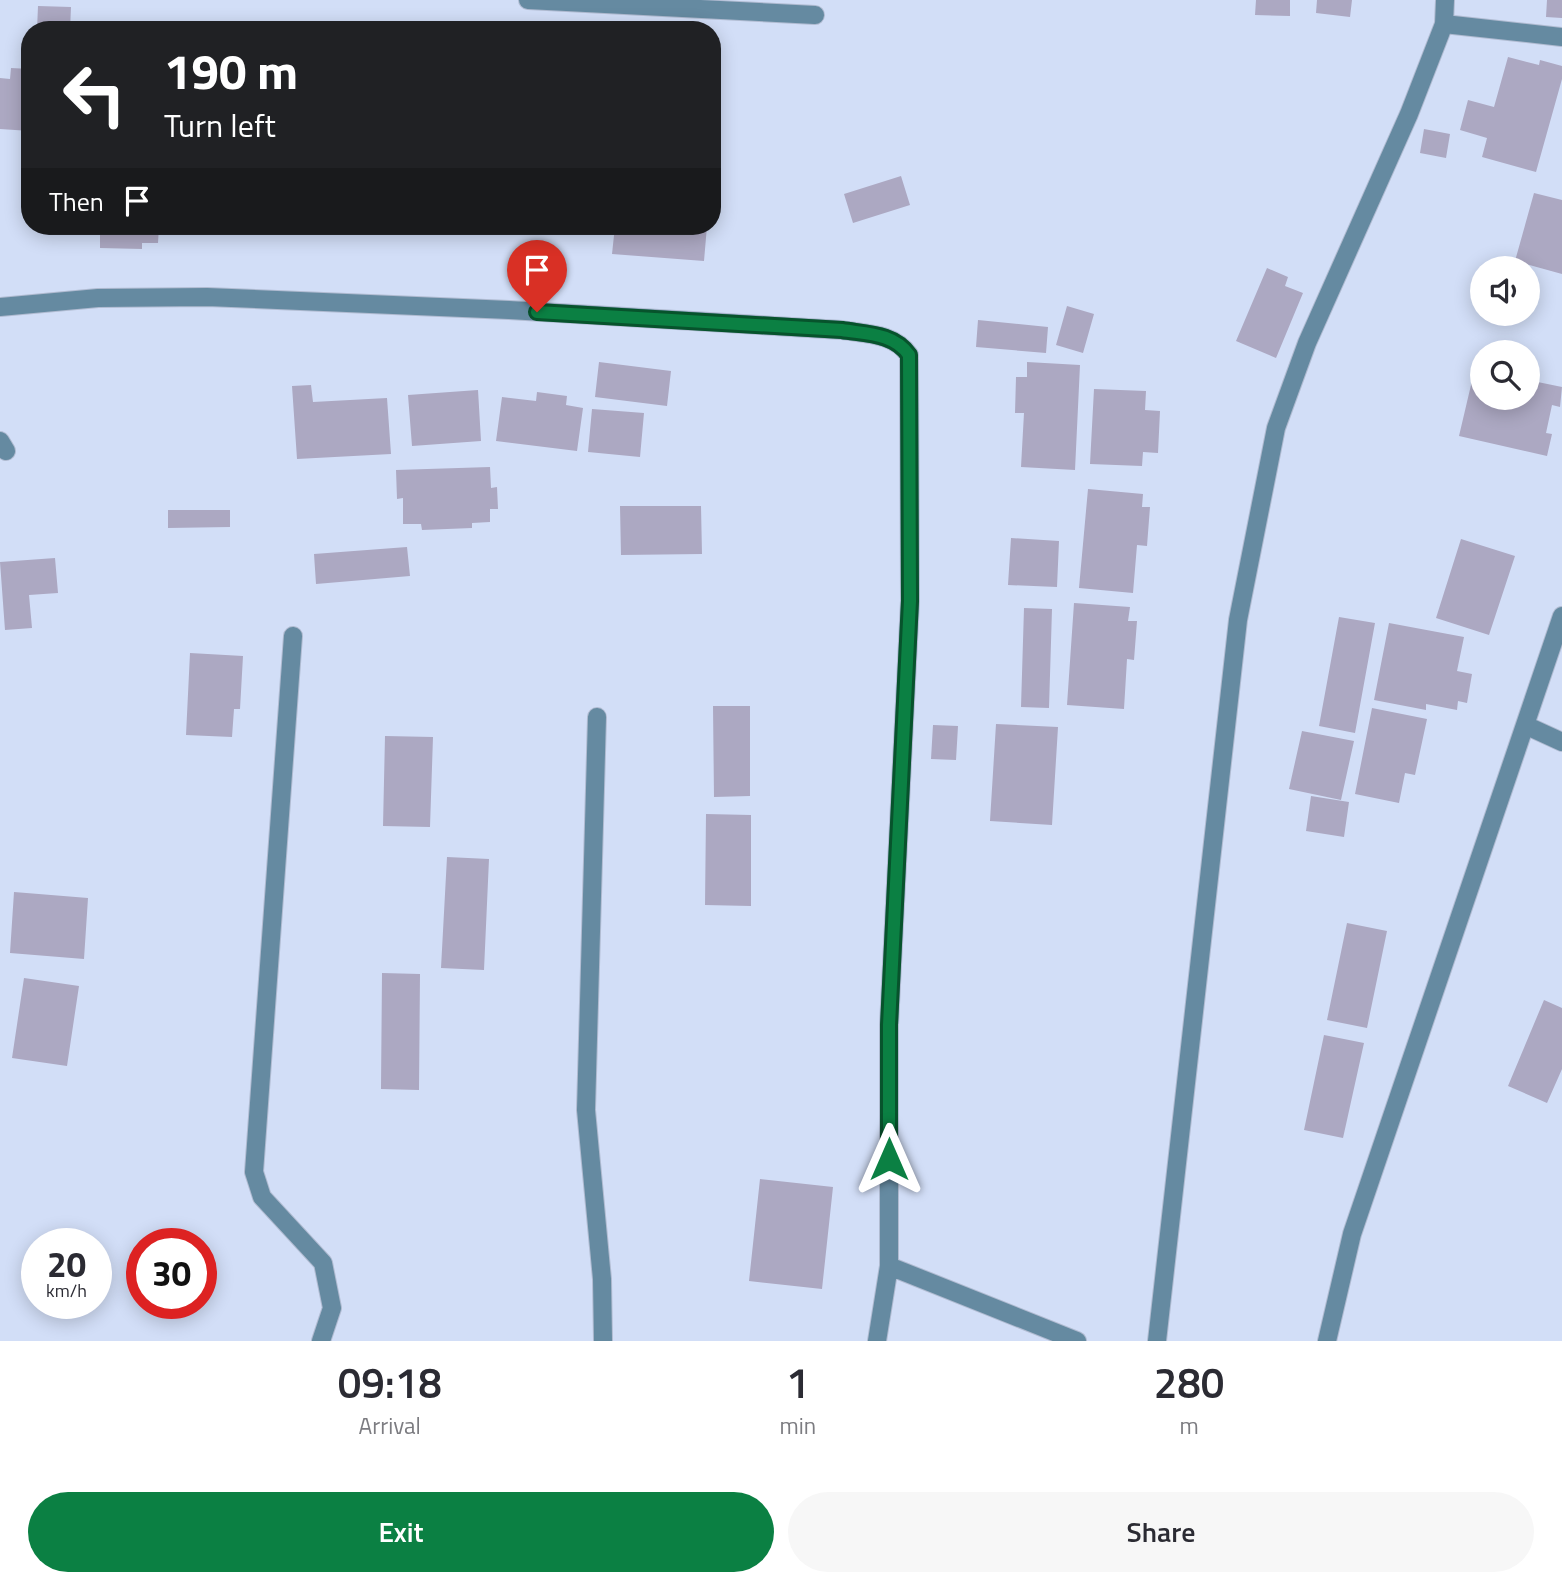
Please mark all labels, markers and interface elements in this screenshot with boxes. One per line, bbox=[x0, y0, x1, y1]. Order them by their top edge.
text: 190 m bbox=[164, 33, 298, 108]
icon: left bbox=[49, 49, 140, 140]
text: Turn left bbox=[164, 101, 276, 149]
text: Then bbox=[49, 182, 104, 221]
icon: arrive bbox=[118, 182, 156, 220]
pin bbox=[507, 240, 567, 312]
icon: arrive bbox=[518, 251, 556, 289]
map controls bbox=[1470, 256, 1540, 410]
button: sound bbox=[1470, 256, 1540, 326]
button: search bbox=[1470, 340, 1540, 410]
position arrow bbox=[852, 1122, 926, 1196]
speed limit sign: 30 bbox=[126, 1228, 217, 1319]
text: 20 bbox=[47, 1237, 86, 1291]
text: km/h bbox=[46, 1277, 87, 1304]
text: 09:18 bbox=[338, 1350, 442, 1414]
text: 1 bbox=[786, 1350, 810, 1414]
text: 280 bbox=[1154, 1350, 1224, 1414]
text: Arrival bbox=[359, 1408, 421, 1443]
text: min bbox=[779, 1408, 816, 1443]
text: m bbox=[1179, 1408, 1199, 1443]
button: Exit bbox=[28, 1492, 774, 1572]
button: Share bbox=[788, 1492, 1534, 1572]

